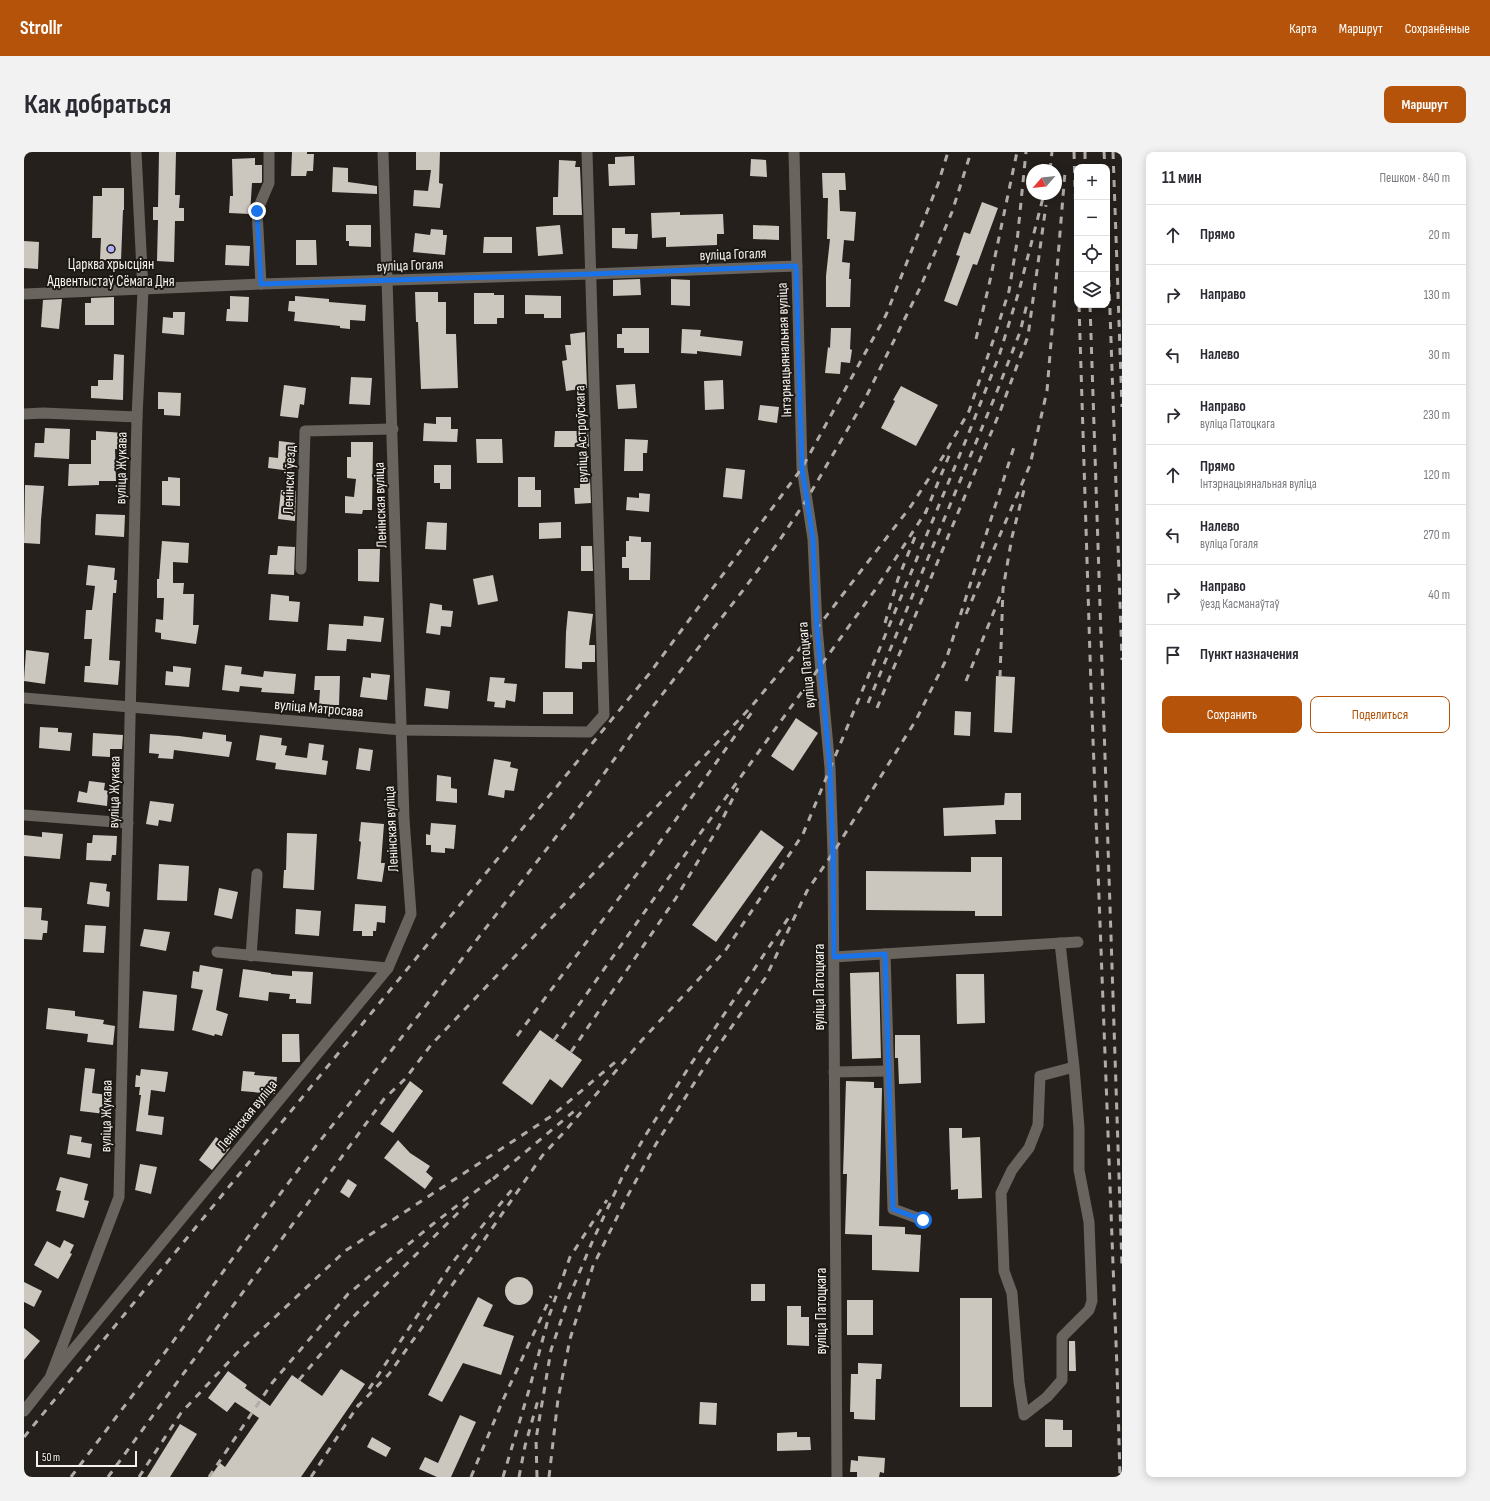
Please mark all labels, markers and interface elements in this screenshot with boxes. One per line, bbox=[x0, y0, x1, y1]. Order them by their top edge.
text: Strollr bbox=[20, 17, 62, 40]
text: Карта bbox=[1289, 20, 1317, 37]
text: Маршрут bbox=[1339, 20, 1383, 37]
text: Сохранённые bbox=[1405, 20, 1470, 37]
button: Маршрут bbox=[1384, 86, 1466, 123]
text: Как добраться bbox=[24, 88, 171, 121]
north arrow bbox=[1026, 164, 1062, 200]
map controls bbox=[1074, 164, 1110, 308]
button: + bbox=[1074, 164, 1110, 200]
text: 11 мин bbox=[1162, 168, 1202, 188]
text: Пешком · 840 m bbox=[1379, 170, 1450, 186]
button: − bbox=[1074, 200, 1110, 236]
route end bbox=[248, 202, 266, 220]
icon: ahead bbox=[1162, 224, 1184, 246]
text: Прямо bbox=[1200, 225, 1235, 244]
text: 20 m bbox=[1428, 227, 1450, 243]
button: locate bbox=[1074, 236, 1110, 272]
marker: Царква хрысціян Адвентыстаў Сёмага Дня bbox=[106, 244, 116, 254]
street label: вуліца Гогаля bbox=[699, 244, 767, 265]
place label: Царква хрысціян Адвентыстаў Сёмага Дня bbox=[46, 255, 175, 291]
street label: вуліца Гогаля bbox=[376, 255, 444, 276]
button: layers bbox=[1074, 272, 1110, 308]
street label: Інтэрнацыянальная вуліца bbox=[773, 282, 796, 418]
icon: right bbox=[1162, 284, 1184, 306]
text: Направо bbox=[1200, 285, 1246, 304]
text: 130 m bbox=[1424, 287, 1450, 303]
icon: left bbox=[1162, 344, 1184, 366]
text: Налево bbox=[1200, 345, 1240, 364]
text: 30 m bbox=[1428, 347, 1450, 363]
street label: вуліца Астроўскага bbox=[570, 385, 593, 483]
text: Направо bbox=[1200, 397, 1246, 416]
icon: right bbox=[1162, 404, 1184, 426]
text: 230 m bbox=[1423, 407, 1450, 423]
text: вуліца Патоцкага bbox=[1200, 416, 1275, 432]
street label: вуліца Жукава bbox=[111, 431, 132, 504]
street label: Ленінскі ўезд bbox=[279, 445, 300, 515]
text: Прямо bbox=[1200, 457, 1235, 476]
street label: Ленінская вуліца bbox=[369, 461, 391, 548]
icon: ahead bbox=[1162, 464, 1184, 486]
text: 120 m bbox=[1424, 467, 1450, 483]
text: Інтэрнацыянальная вуліца bbox=[1200, 476, 1317, 492]
text: Налево bbox=[1200, 517, 1240, 536]
icon: left bbox=[1162, 524, 1184, 546]
text: 270 m bbox=[1423, 527, 1450, 543]
text: вуліца Гогаля bbox=[1200, 536, 1258, 552]
text: Направо bbox=[1200, 577, 1246, 596]
icon: right bbox=[1162, 584, 1184, 606]
text: 40 m bbox=[1428, 587, 1450, 603]
text: ўезд Касманаўтаў bbox=[1200, 596, 1279, 612]
street label: вуліца Патоцкага bbox=[793, 621, 820, 709]
icon: arrive bbox=[1162, 644, 1184, 666]
text: Пункт назначения bbox=[1200, 645, 1298, 664]
street label: вуліца Матросава bbox=[274, 695, 364, 722]
button: Сохранить bbox=[1162, 696, 1302, 733]
button: Поделиться bbox=[1310, 696, 1450, 733]
street label: вуліца Жукава bbox=[104, 755, 125, 828]
street label: Ленінская вуліца bbox=[380, 785, 403, 872]
street label: вуліца Патоцкага bbox=[810, 943, 829, 1030]
street label: Ленінская вуліца bbox=[213, 1076, 282, 1155]
street label: вуліца Жукава bbox=[96, 1079, 117, 1152]
route start bbox=[914, 1211, 932, 1229]
street label: вуліца Патоцкага bbox=[812, 1267, 831, 1354]
scale bar bbox=[36, 1449, 137, 1468]
text: 50 m bbox=[42, 1451, 60, 1464]

